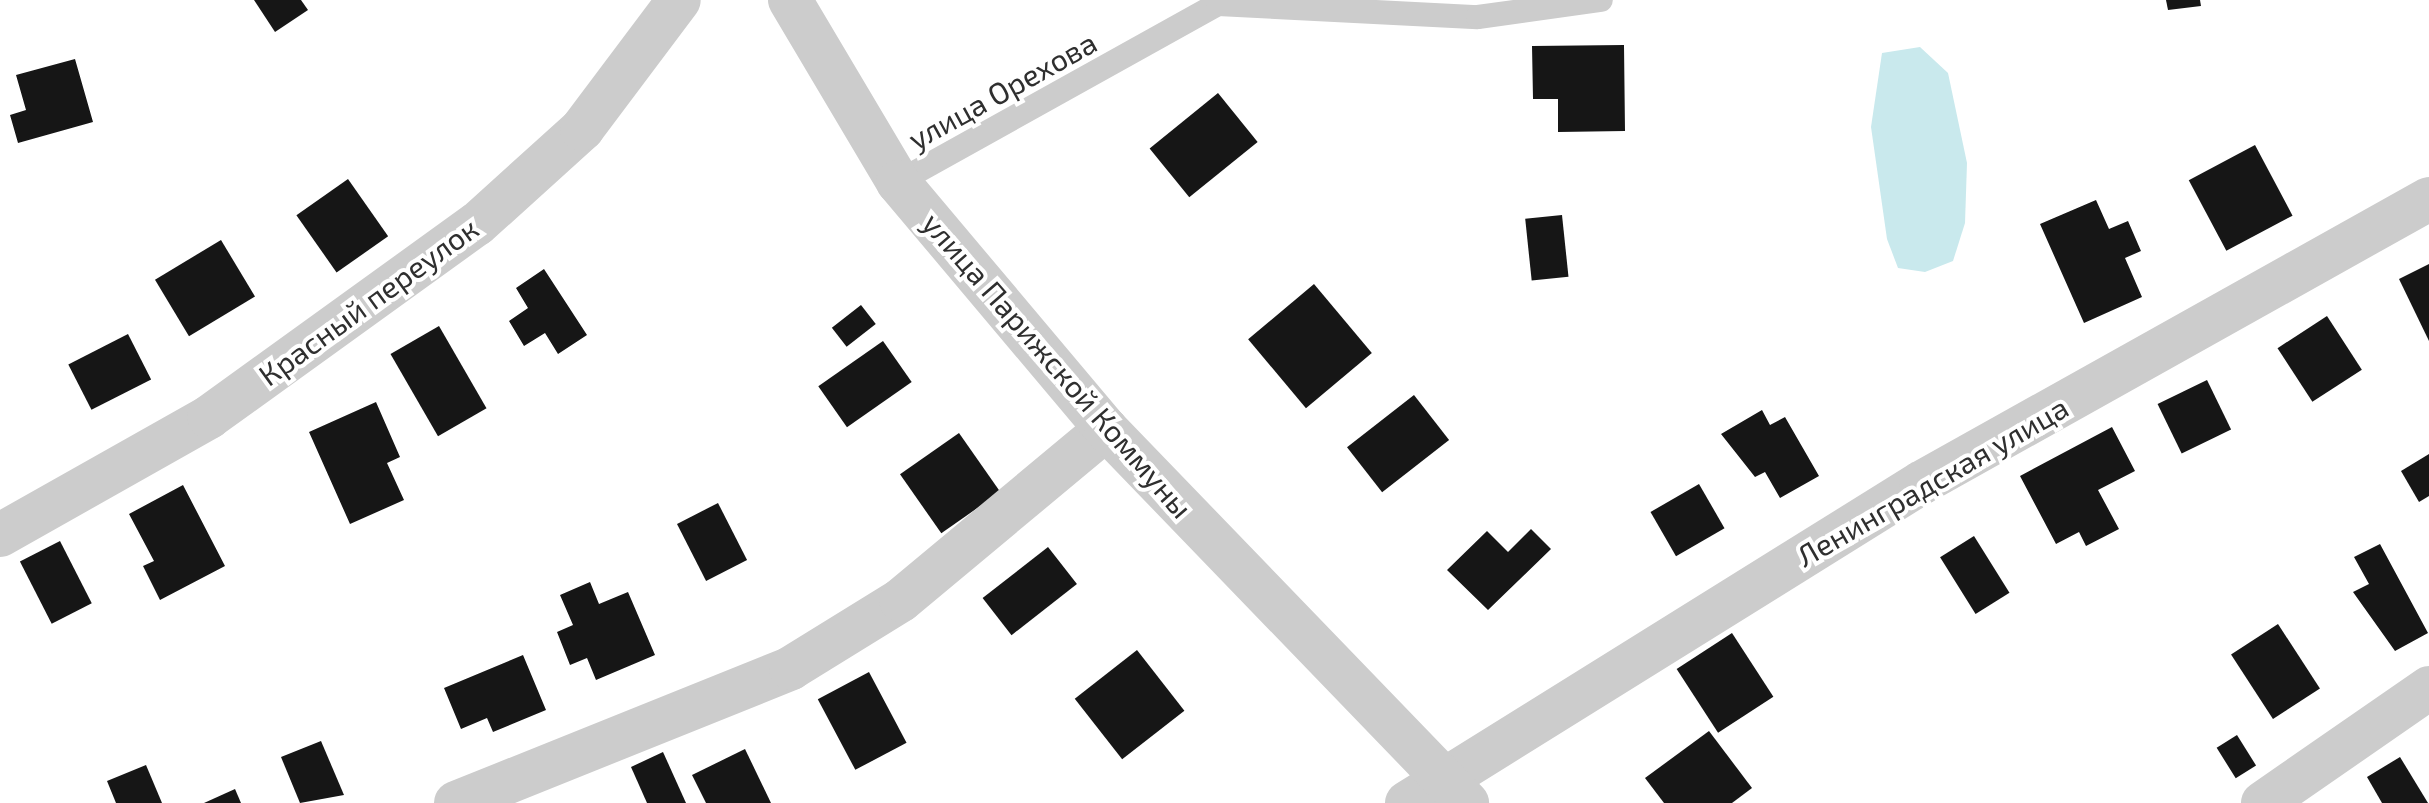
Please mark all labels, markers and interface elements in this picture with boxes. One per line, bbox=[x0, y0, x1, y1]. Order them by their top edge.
street label: улица Орехова bbox=[902, 23, 1102, 157]
street label: улица Парижской Коммуны bbox=[916, 205, 1200, 525]
street label: Красный переулок bbox=[251, 209, 485, 393]
street label: Ленинградская улица bbox=[1790, 388, 2074, 574]

